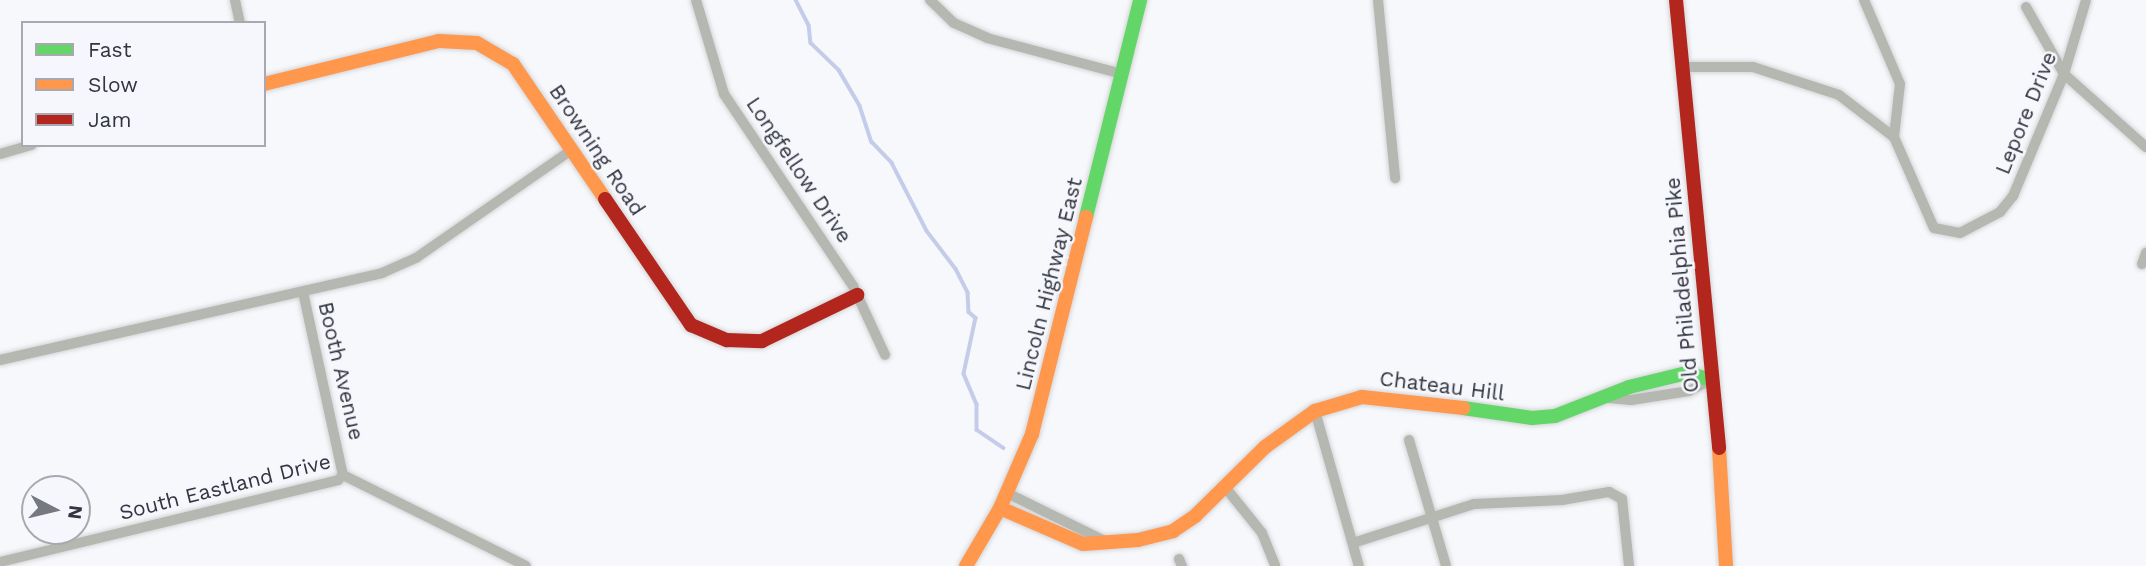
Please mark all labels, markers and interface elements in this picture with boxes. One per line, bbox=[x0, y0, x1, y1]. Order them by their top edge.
legend bbox=[21, 21, 266, 147]
text: Fast bbox=[88, 37, 132, 62]
street label: Lepore Drive bbox=[1990, 48, 2062, 178]
text: Slow bbox=[88, 72, 138, 97]
street label: Browning Road bbox=[544, 80, 650, 220]
street label: Longfellow Drive bbox=[741, 92, 857, 248]
text: Jam bbox=[88, 107, 131, 132]
street label: Lincoln Highway East bbox=[1010, 175, 1088, 393]
street label: Old Philadelphia Pike bbox=[1660, 176, 1704, 394]
street label: Booth Avenue bbox=[313, 299, 369, 443]
street label: Chateau Hill bbox=[1378, 366, 1506, 406]
street label: South Eastland Drive bbox=[117, 449, 333, 525]
north arrow bbox=[21, 475, 91, 545]
text: N bbox=[63, 504, 88, 521]

